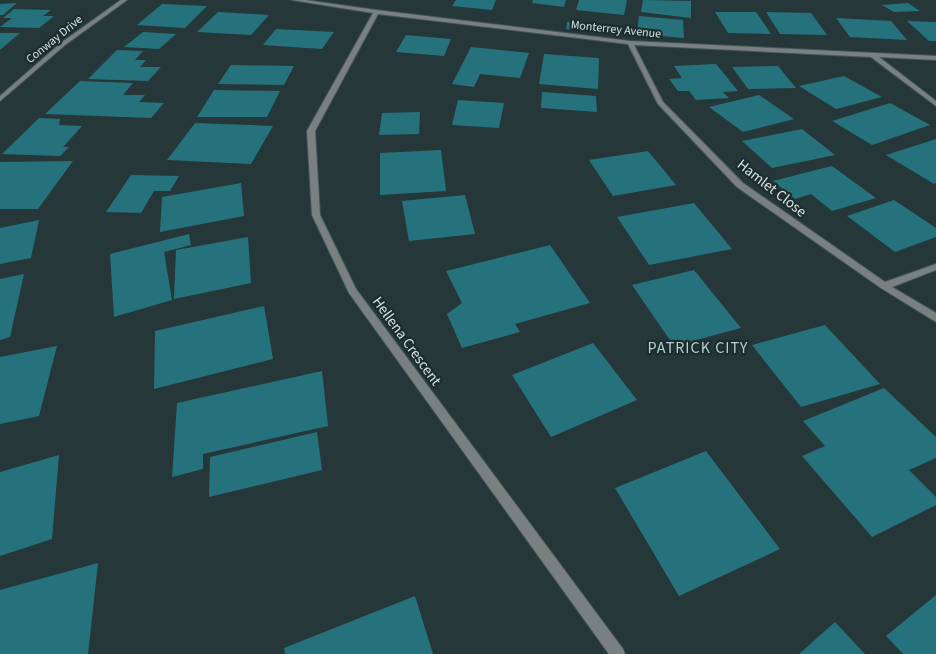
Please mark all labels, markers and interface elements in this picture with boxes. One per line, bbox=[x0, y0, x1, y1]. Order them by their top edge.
street label: Conway Drive bbox=[22, 11, 86, 68]
street label: Monterrey Avenue bbox=[570, 16, 662, 43]
street label: Hamlet Close bbox=[732, 155, 811, 222]
street label: Hellena Crescent bbox=[367, 292, 446, 390]
district label: PATRICK CITY bbox=[648, 337, 748, 359]

